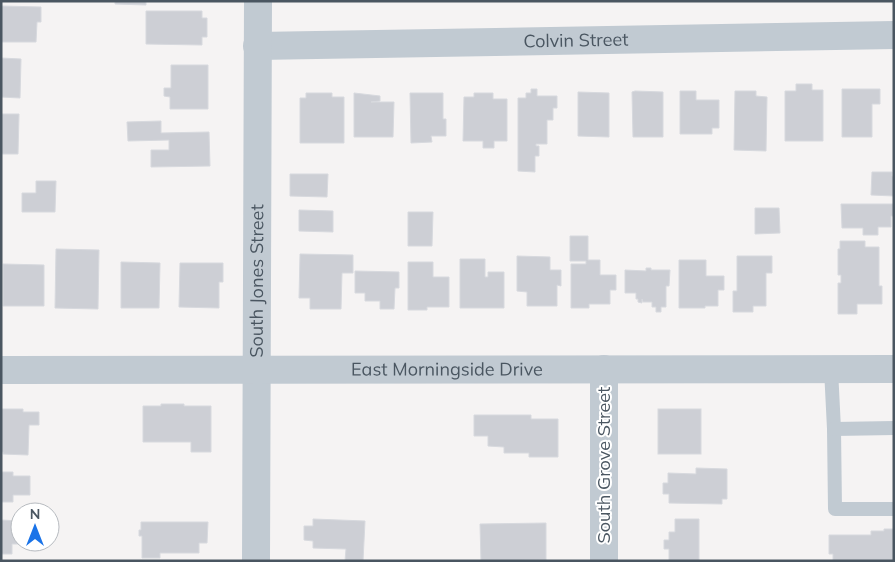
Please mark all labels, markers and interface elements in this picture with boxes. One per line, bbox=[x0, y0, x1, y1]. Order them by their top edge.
street label: Colvin Street bbox=[523, 28, 629, 52]
street label: South Jones Street bbox=[245, 204, 268, 358]
street label: East Morningside Drive bbox=[351, 357, 543, 381]
street label: South Grove Street bbox=[592, 387, 615, 543]
north arrow bbox=[10, 502, 60, 552]
text: N bbox=[30, 505, 40, 523]

